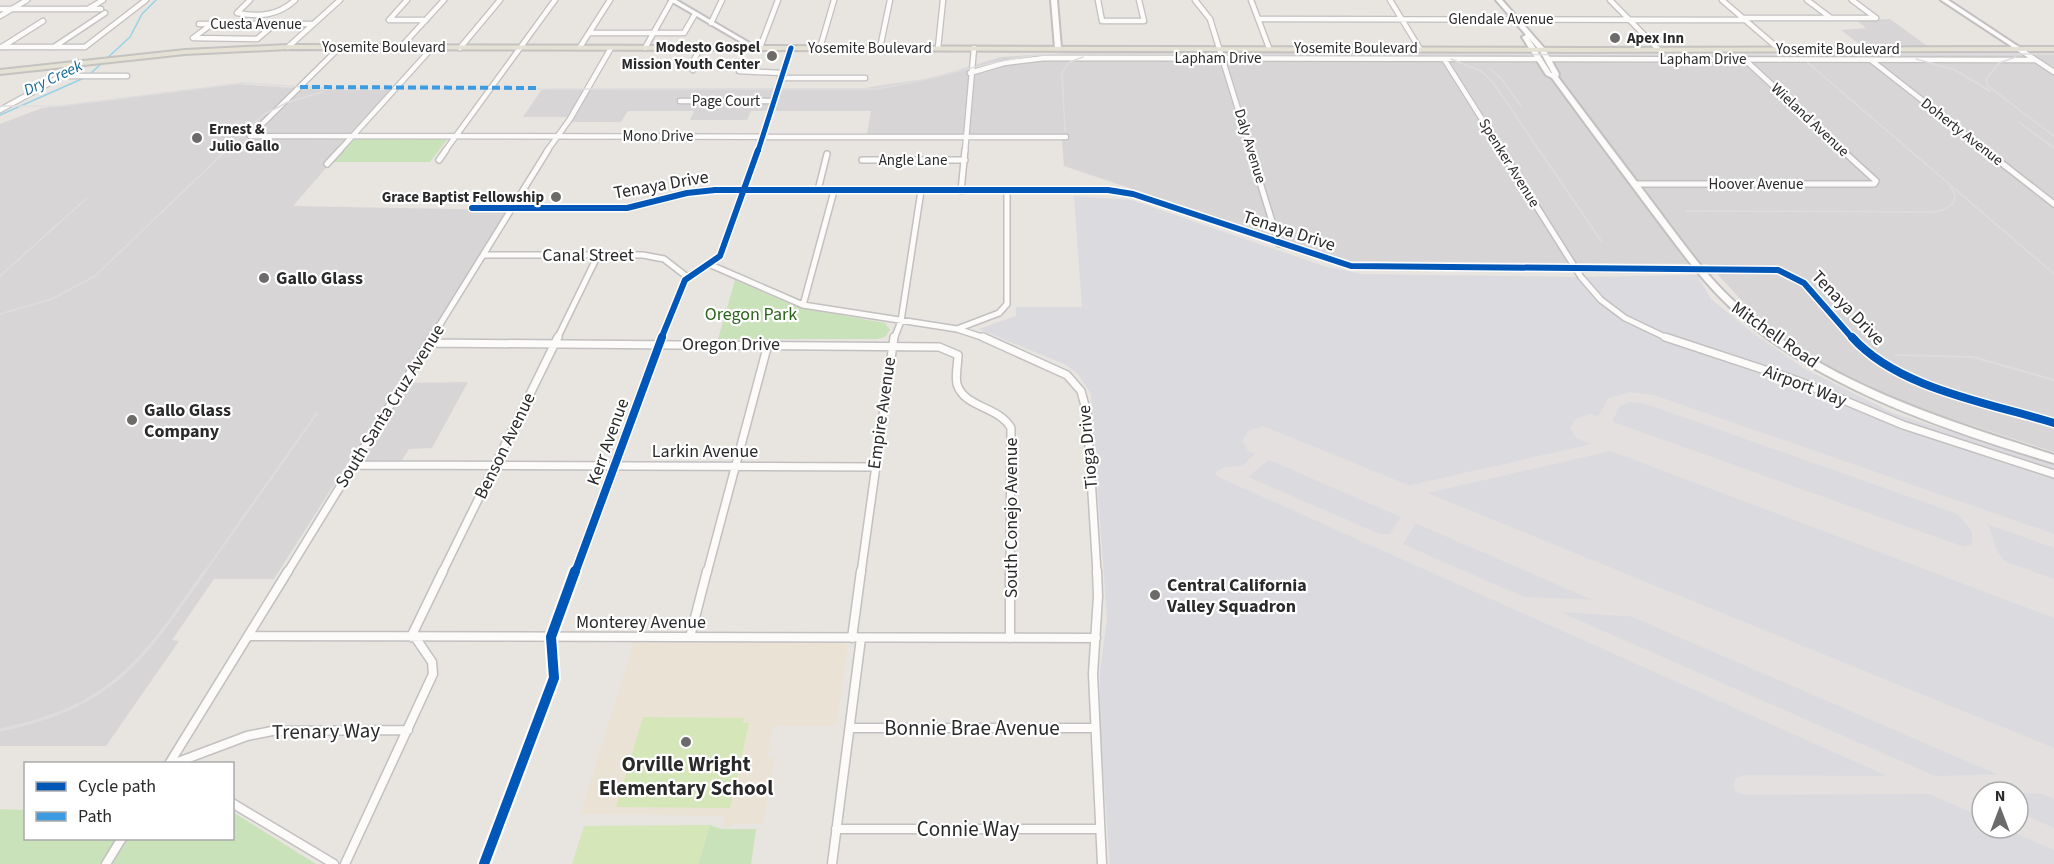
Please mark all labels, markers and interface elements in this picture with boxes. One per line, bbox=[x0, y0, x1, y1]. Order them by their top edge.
street label: Glendale Avenue bbox=[1448, 9, 1554, 30]
street label: Cuesta Avenue bbox=[210, 14, 302, 35]
place label: Apex Inn bbox=[1626, 28, 1684, 49]
marker: Apex Inn bbox=[1608, 31, 1622, 45]
street label: Yosemite Boulevard bbox=[321, 37, 446, 58]
place label: Modesto Gospel Mission Youth Center bbox=[622, 37, 761, 75]
street label: Yosemite Boulevard bbox=[807, 38, 932, 59]
street label: Yosemite Boulevard bbox=[1293, 38, 1418, 59]
street label: Yosemite Boulevard bbox=[1775, 39, 1900, 60]
street label: Lapham Drive bbox=[1175, 48, 1261, 69]
marker: Modesto Gospel Mission Youth Center bbox=[765, 49, 779, 63]
street label: Lapham Drive bbox=[1660, 49, 1746, 70]
water label: Dry Creek bbox=[20, 55, 86, 101]
street label: Wieland Avenue bbox=[1766, 78, 1854, 162]
street label: Page Court bbox=[692, 91, 760, 112]
street label: Doherty Avenue bbox=[1916, 93, 2008, 171]
street label: Daly Avenue bbox=[1229, 106, 1271, 186]
street label: Spenker Avenue bbox=[1473, 115, 1545, 211]
place label: Ernest & Julio Gallo bbox=[209, 119, 279, 157]
street label: Mono Drive bbox=[623, 126, 693, 147]
marker: Ernest & Julio Gallo bbox=[190, 131, 204, 145]
street label: Angle Lane bbox=[879, 150, 947, 171]
street label: Tenaya Drive bbox=[612, 164, 711, 206]
street label: Hoover Avenue bbox=[1709, 174, 1803, 195]
place label: Grace Baptist Fellowship bbox=[382, 187, 544, 208]
marker: Grace Baptist Fellowship bbox=[549, 190, 563, 204]
street label: Tenaya Drive bbox=[1239, 204, 1339, 258]
street label: Canal Street bbox=[542, 243, 634, 268]
street label: Tenaya Drive bbox=[1806, 265, 1890, 351]
place label: Gallo Glass bbox=[276, 266, 363, 291]
marker: Gallo Glass bbox=[257, 271, 271, 285]
street label: Mitchell Road bbox=[1726, 296, 1824, 374]
park label: Oregon Park bbox=[705, 302, 797, 327]
street label: South Santa Cruz Avenue bbox=[329, 319, 451, 493]
street label: Oregon Drive bbox=[682, 332, 780, 357]
street label: Empire Avenue bbox=[862, 355, 902, 471]
street label: Airport Way bbox=[1760, 359, 1851, 414]
street label: Benson Avenue bbox=[468, 389, 542, 503]
street label: Kerr Avenue bbox=[581, 395, 635, 489]
place label: Gallo Glass Company bbox=[144, 398, 231, 444]
street label: Tioga Drive bbox=[1072, 404, 1104, 490]
marker: Gallo Glass Company bbox=[125, 413, 139, 427]
street label: South Conejo Avenue bbox=[999, 438, 1024, 598]
street label: Larkin Avenue bbox=[652, 439, 758, 464]
place label: Central California Valley Squadron bbox=[1166, 573, 1307, 619]
marker: Central California Valley Squadron bbox=[1148, 588, 1162, 602]
street label: Monterey Avenue bbox=[576, 610, 706, 635]
street label: Bonnie Brae Avenue bbox=[884, 713, 1060, 743]
street label: Trenary Way bbox=[272, 715, 381, 747]
marker: Orville Wright Elementary School bbox=[679, 735, 693, 749]
place label: Orville Wright Elementary School bbox=[599, 749, 773, 803]
legend bbox=[24, 762, 234, 840]
text: Cycle path bbox=[78, 774, 156, 799]
north arrow bbox=[1970, 780, 2030, 840]
text: N bbox=[1995, 785, 2005, 807]
text: Path bbox=[78, 804, 112, 829]
street label: Connie Way bbox=[917, 814, 1020, 844]

